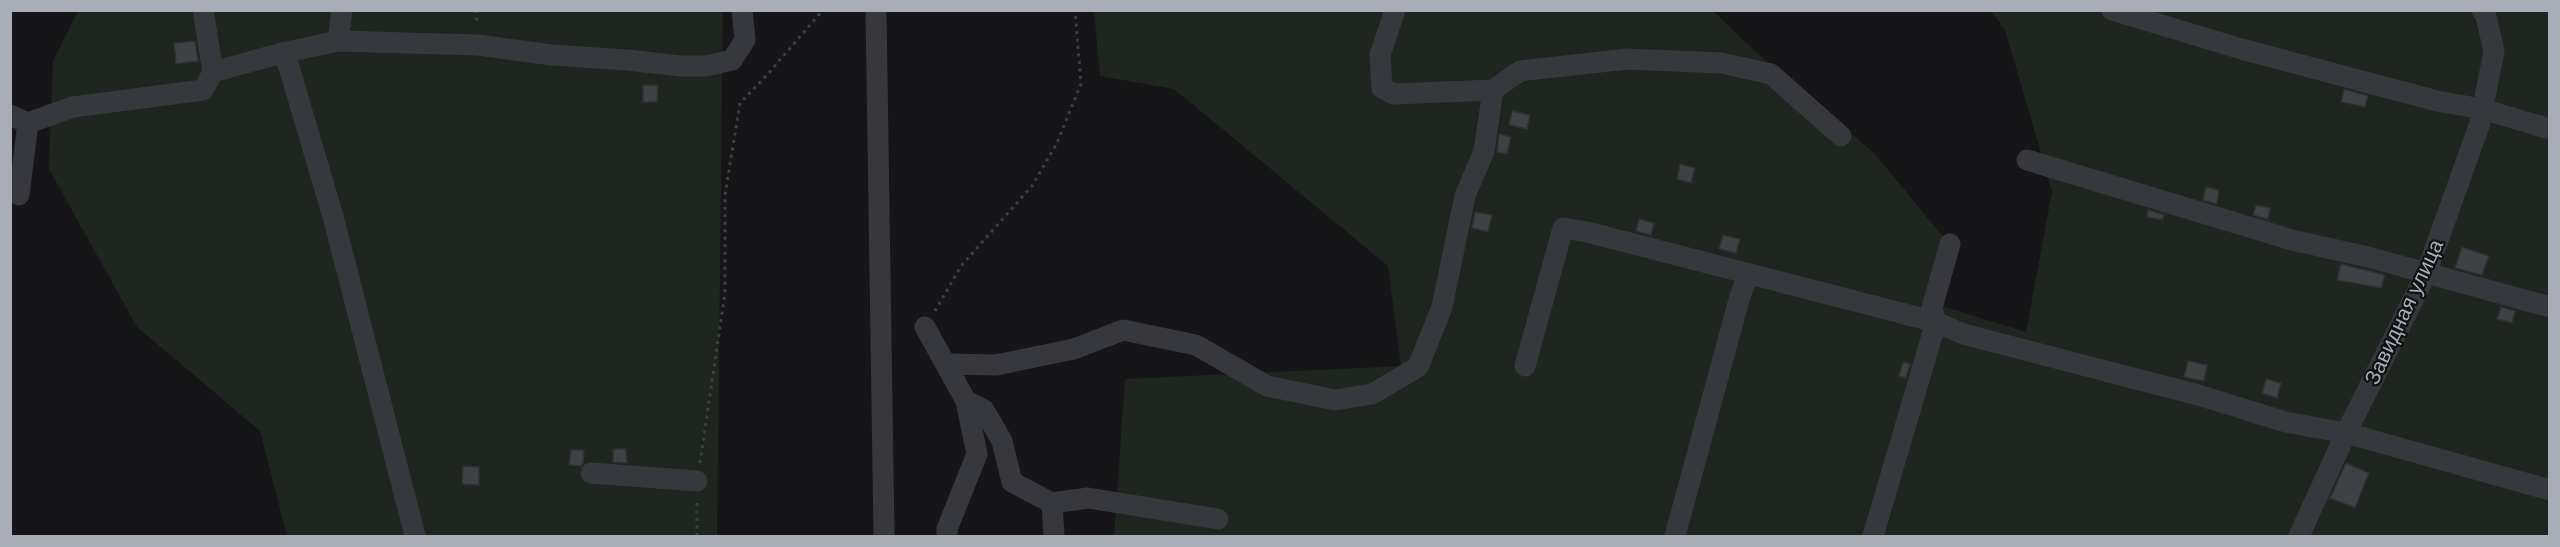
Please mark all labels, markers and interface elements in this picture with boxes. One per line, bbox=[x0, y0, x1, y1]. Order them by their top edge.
street label: Завидная улица bbox=[2358, 234, 2450, 389]

